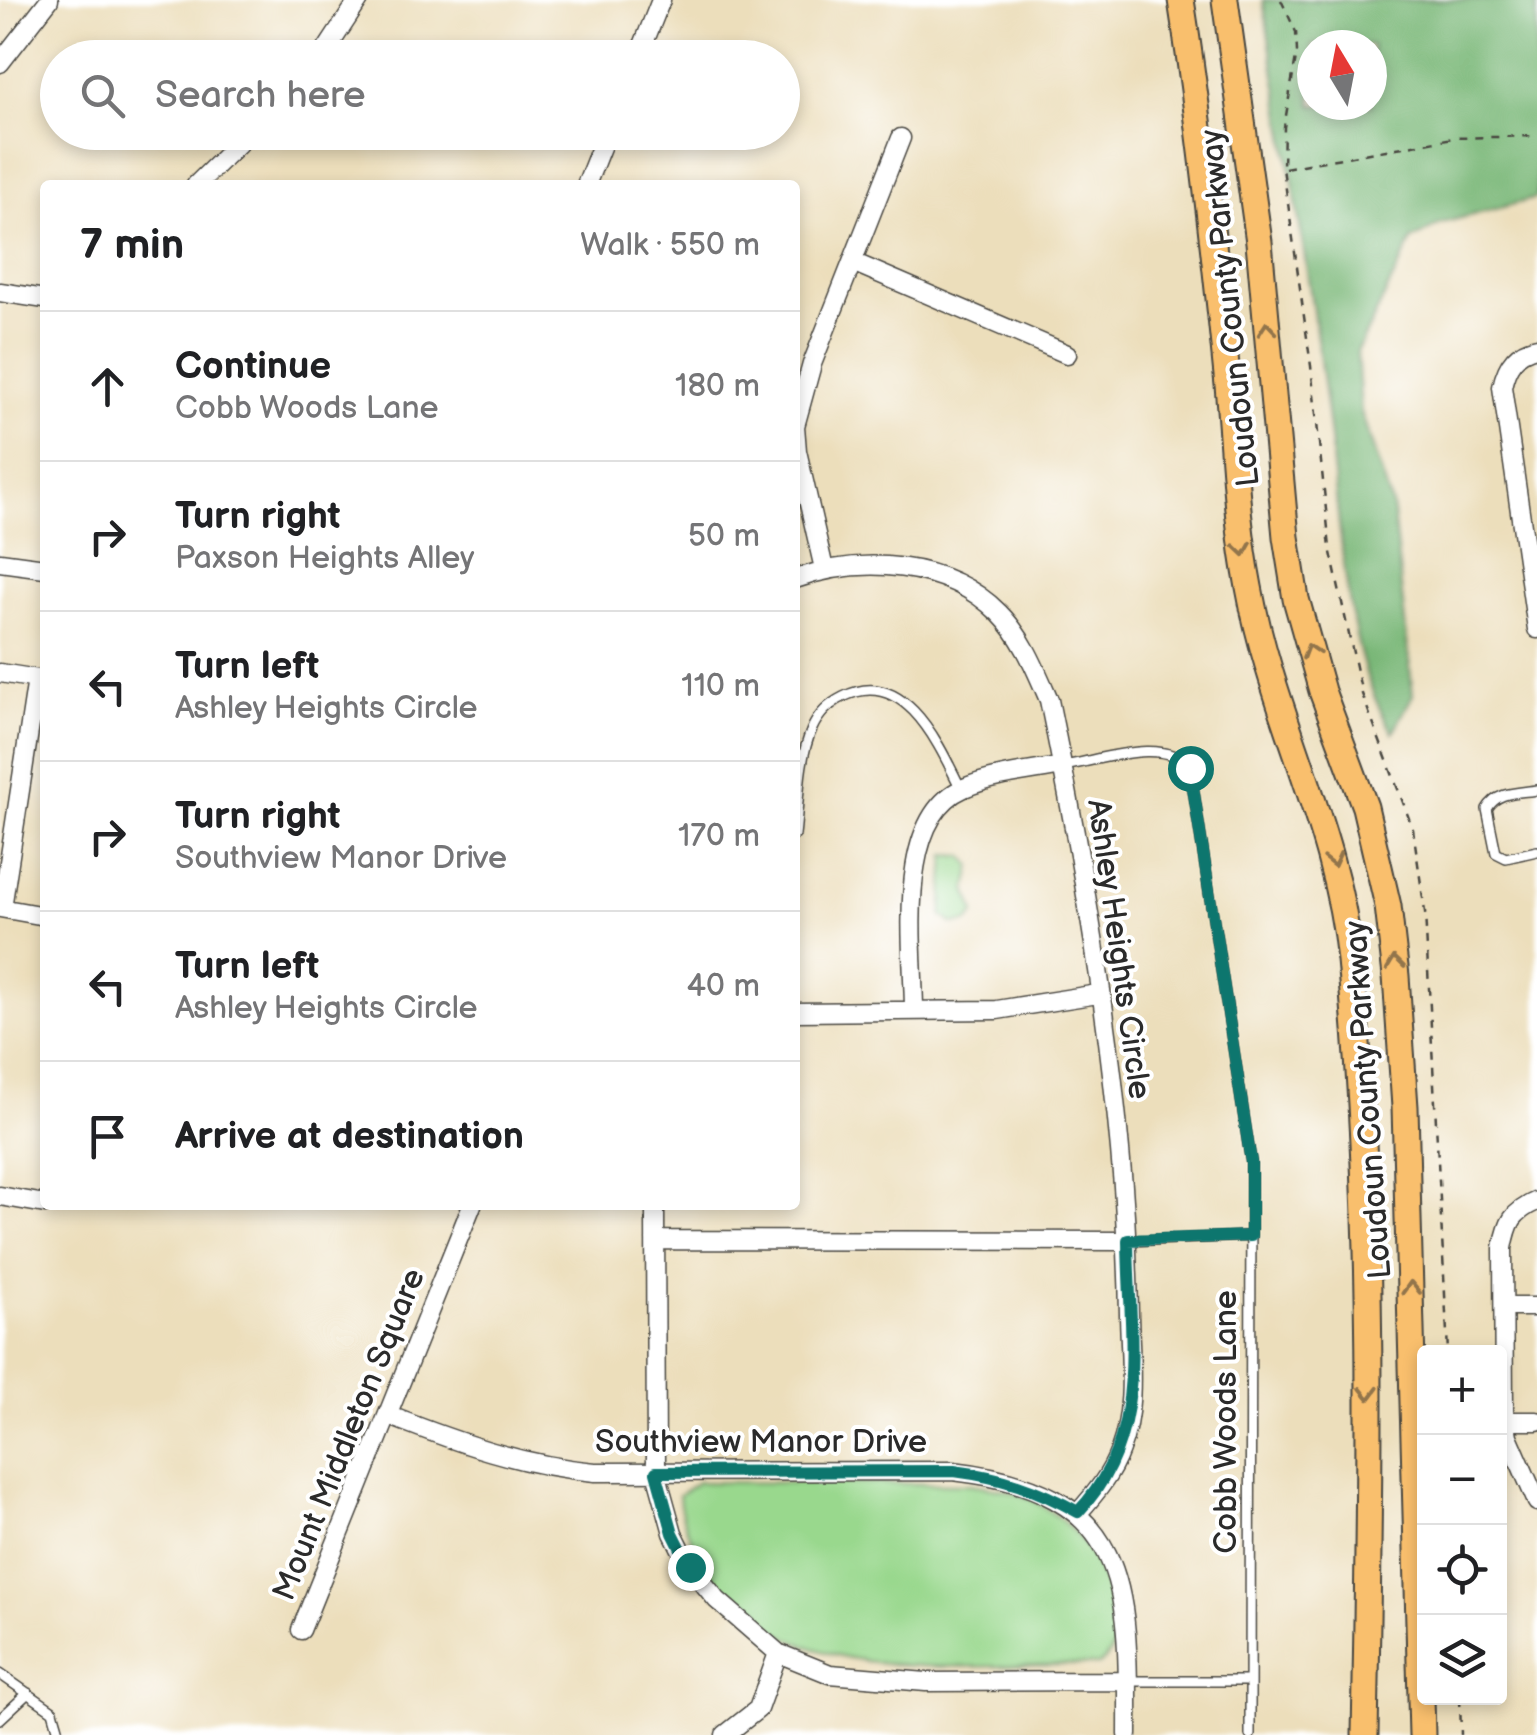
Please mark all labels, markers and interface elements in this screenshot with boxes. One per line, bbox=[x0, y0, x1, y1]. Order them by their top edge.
north arrow bbox=[1297, 30, 1387, 120]
search box bbox=[40, 40, 800, 150]
icon: search bbox=[75, 68, 130, 123]
text: Search here bbox=[155, 73, 366, 118]
street label: Loudoun County Parkway bbox=[1192, 127, 1269, 488]
text: 7 min bbox=[80, 220, 184, 271]
text: Walk · 550 m bbox=[580, 226, 760, 265]
one-way arrow bbox=[1256, 321, 1278, 337]
text: Continue bbox=[175, 344, 331, 389]
icon: ahead bbox=[80, 359, 135, 414]
text: 180 m bbox=[675, 367, 760, 406]
text: Cobb Woods Lane bbox=[175, 389, 438, 428]
text: Turn right bbox=[175, 494, 340, 539]
icon: right bbox=[80, 509, 135, 564]
text: 50 m bbox=[688, 517, 760, 556]
text: Paxson Heights Alley bbox=[175, 539, 474, 578]
one-way arrow bbox=[1232, 541, 1253, 557]
one-way arrow bbox=[1301, 643, 1322, 660]
text: Turn left bbox=[175, 644, 319, 689]
icon: left bbox=[80, 659, 135, 714]
text: 110 m bbox=[681, 667, 760, 706]
text: Ashley Heights Circle bbox=[175, 689, 478, 728]
route start bbox=[1168, 746, 1214, 792]
text: Turn right bbox=[175, 794, 340, 839]
street label: Ashley Heights Circle bbox=[1078, 797, 1159, 1102]
icon: right bbox=[80, 809, 135, 864]
text: 170 m bbox=[678, 817, 760, 856]
text: Southview Manor Drive bbox=[175, 839, 507, 878]
one-way arrow bbox=[1321, 851, 1342, 868]
street label: Loudoun County Parkway bbox=[1336, 919, 1400, 1280]
text: Turn left bbox=[175, 944, 319, 989]
one-way arrow bbox=[1385, 955, 1406, 971]
icon: left bbox=[80, 959, 135, 1014]
text: 40 m bbox=[687, 967, 760, 1006]
text: Ashley Heights Circle bbox=[175, 989, 478, 1028]
icon: arrive bbox=[80, 1109, 135, 1164]
text: Arrive at destination bbox=[175, 1114, 524, 1159]
street label: Mount Middleton Square bbox=[265, 1263, 434, 1606]
one-way arrow bbox=[1401, 1279, 1422, 1295]
street label: Cobb Woods Lane bbox=[1207, 1290, 1246, 1554]
map controls bbox=[1417, 1345, 1507, 1705]
button: + bbox=[1417, 1345, 1507, 1435]
one-way arrow bbox=[1358, 1386, 1380, 1402]
street label: Southview Manor Drive bbox=[595, 1423, 927, 1462]
button: − bbox=[1417, 1435, 1507, 1525]
button: locate bbox=[1417, 1525, 1507, 1615]
route end bbox=[668, 1545, 714, 1591]
button: layers bbox=[1417, 1615, 1507, 1705]

